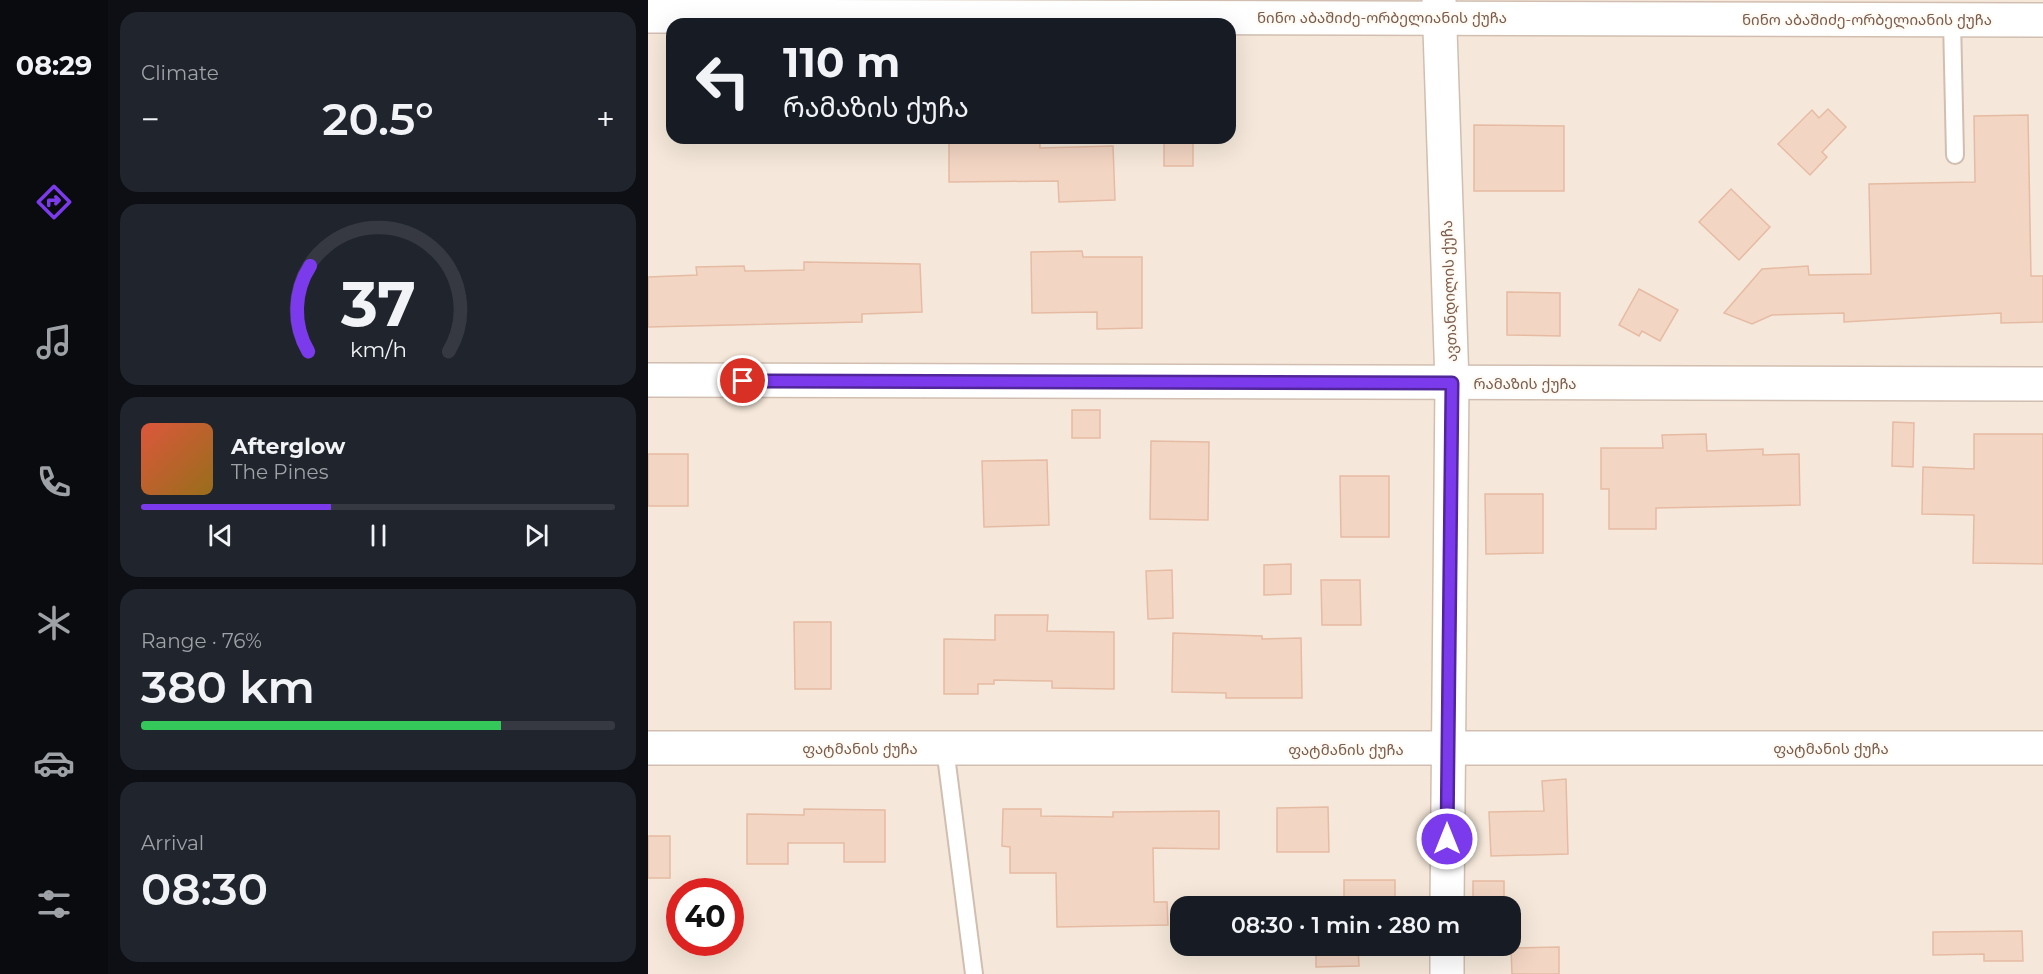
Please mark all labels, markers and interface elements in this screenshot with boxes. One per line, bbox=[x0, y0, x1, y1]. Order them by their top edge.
street label: ნინო აბაშიძე-ორბელიანის ქუჩა bbox=[1257, 8, 1507, 27]
street label: ნინო აბაშიძე-ორბელიანის ქუჩა bbox=[1742, 10, 1992, 29]
text: 110 m bbox=[783, 36, 900, 88]
icon: left bbox=[684, 42, 762, 120]
text: 08:29 bbox=[16, 49, 92, 82]
text: Climate bbox=[141, 61, 219, 85]
text: 20.5° bbox=[322, 91, 434, 146]
text: რამაზის ქუჩა bbox=[783, 91, 969, 124]
text: − bbox=[141, 99, 160, 139]
text: + bbox=[596, 99, 615, 139]
icon: directions bbox=[33, 181, 75, 223]
street label: ავთანდილის ქუჩა bbox=[1437, 220, 1461, 362]
text: 37 bbox=[339, 266, 416, 342]
icon: music bbox=[33, 321, 75, 363]
text: km/h bbox=[349, 336, 407, 362]
pin bbox=[717, 355, 768, 406]
icon: arrive bbox=[726, 364, 759, 397]
street label: რამაზის ქუჩა bbox=[1473, 374, 1577, 393]
text: Afterglow bbox=[231, 433, 345, 460]
text: The Pines bbox=[231, 460, 328, 484]
icon: phone bbox=[33, 461, 75, 503]
icon: previous bbox=[204, 519, 237, 552]
icon: pause bbox=[362, 519, 395, 552]
icon: next bbox=[520, 519, 553, 552]
icon: climate bbox=[33, 602, 75, 644]
text: Range · 76% bbox=[141, 629, 262, 653]
text: 380 km bbox=[141, 659, 315, 714]
street label: ფატმანის ქუჩა bbox=[802, 739, 918, 758]
street label: ფატმანის ქუჩა bbox=[1773, 739, 1889, 758]
street label: ფატმანის ქუჩა bbox=[1288, 740, 1404, 759]
icon: car bbox=[33, 742, 75, 784]
position arrow bbox=[1415, 807, 1479, 871]
text: Arrival bbox=[141, 831, 204, 855]
text: 08:30 bbox=[141, 861, 268, 916]
speed limit sign: 40 bbox=[666, 878, 744, 956]
icon: filters bbox=[33, 883, 75, 925]
text: 08:30 · 1 min · 280 m bbox=[1231, 912, 1460, 939]

